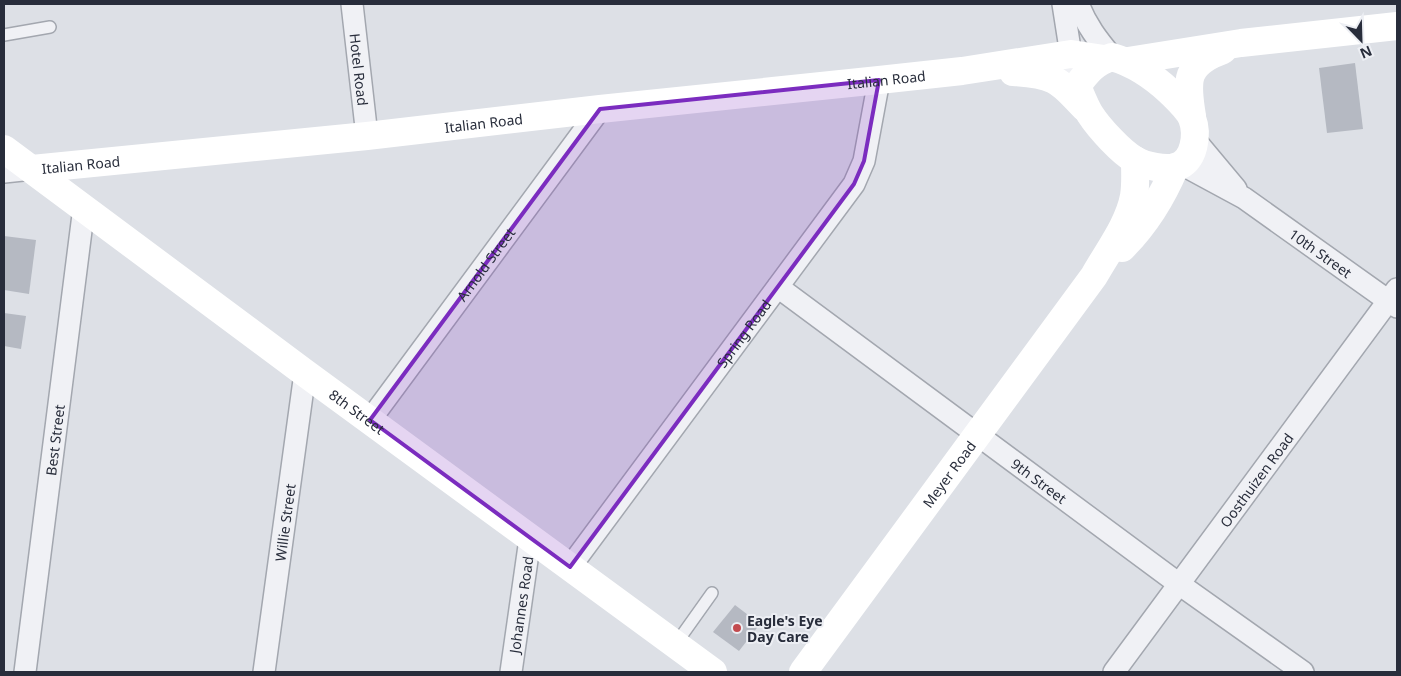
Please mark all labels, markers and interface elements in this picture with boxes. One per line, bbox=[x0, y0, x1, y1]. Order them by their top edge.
north arrow bbox=[1336, 15, 1386, 65]
street label: Hotel Road bbox=[346, 32, 373, 107]
text: N bbox=[1357, 41, 1375, 63]
street label: Italian Road bbox=[846, 66, 926, 93]
street label: Italian Road bbox=[443, 109, 524, 136]
street label: Italian Road bbox=[41, 151, 121, 178]
street label: Arnold Street bbox=[452, 223, 519, 305]
street label: 10th Street bbox=[1286, 224, 1356, 282]
street label: Spring Road bbox=[712, 295, 775, 371]
street label: 8th Street bbox=[326, 385, 389, 438]
street label: Best Street bbox=[41, 403, 68, 477]
street label: Oosthuizen Road bbox=[1215, 429, 1297, 531]
street label: Meyer Road bbox=[918, 437, 980, 511]
street label: 9th Street bbox=[1008, 454, 1071, 507]
street label: Willie Street bbox=[270, 482, 299, 562]
street label: Johannes Road bbox=[504, 555, 537, 657]
place label: Eagle's Eye Day Care bbox=[747, 611, 823, 646]
marker: Eagle's Eye Day Care bbox=[731, 622, 743, 634]

